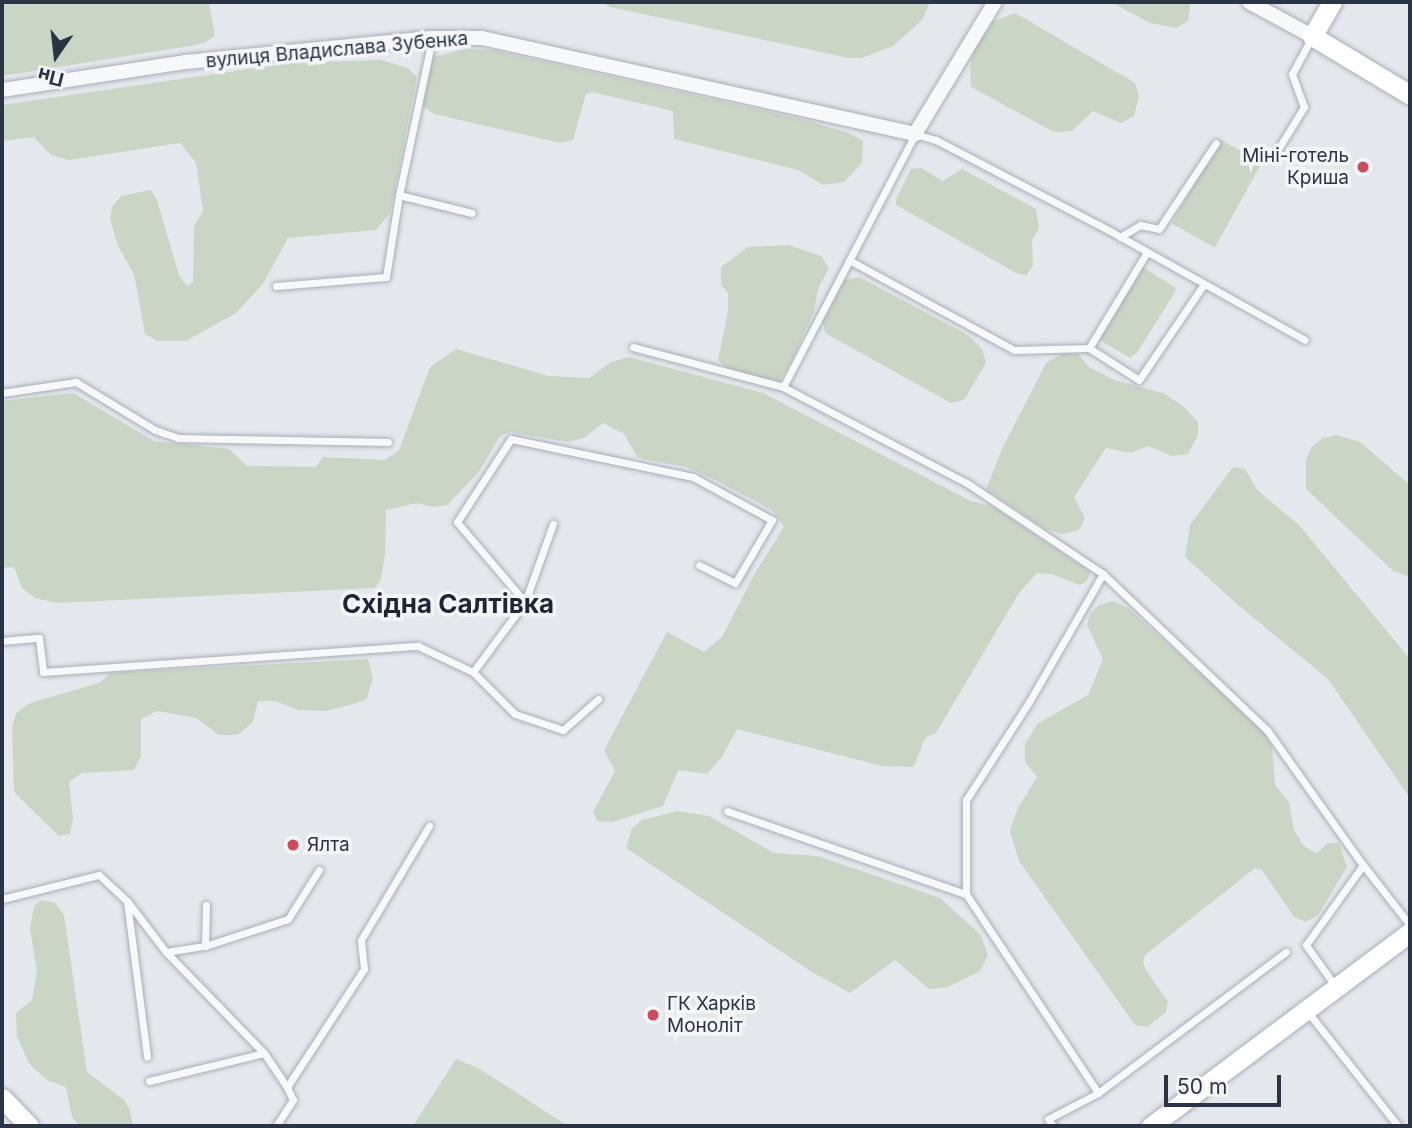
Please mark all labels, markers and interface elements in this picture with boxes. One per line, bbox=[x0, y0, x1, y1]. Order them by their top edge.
north arrow bbox=[21, 21, 91, 91]
street label: вулиця Владислава Зубенка bbox=[205, 27, 469, 73]
text: Пн bbox=[35, 63, 66, 91]
place label: Міні-готель Криша bbox=[1242, 145, 1349, 189]
marker: Міні-готель Криша bbox=[1355, 159, 1371, 175]
district label: Східна Салтівка bbox=[342, 588, 554, 620]
place label: Ялта bbox=[307, 834, 350, 856]
marker: Ялта bbox=[285, 837, 301, 853]
place label: ГК Харків Моноліт bbox=[667, 993, 756, 1037]
marker: ГК Харків Моноліт bbox=[645, 1007, 661, 1023]
scale bar bbox=[1167, 1062, 1284, 1106]
text: 50 m bbox=[1177, 1074, 1227, 1099]

